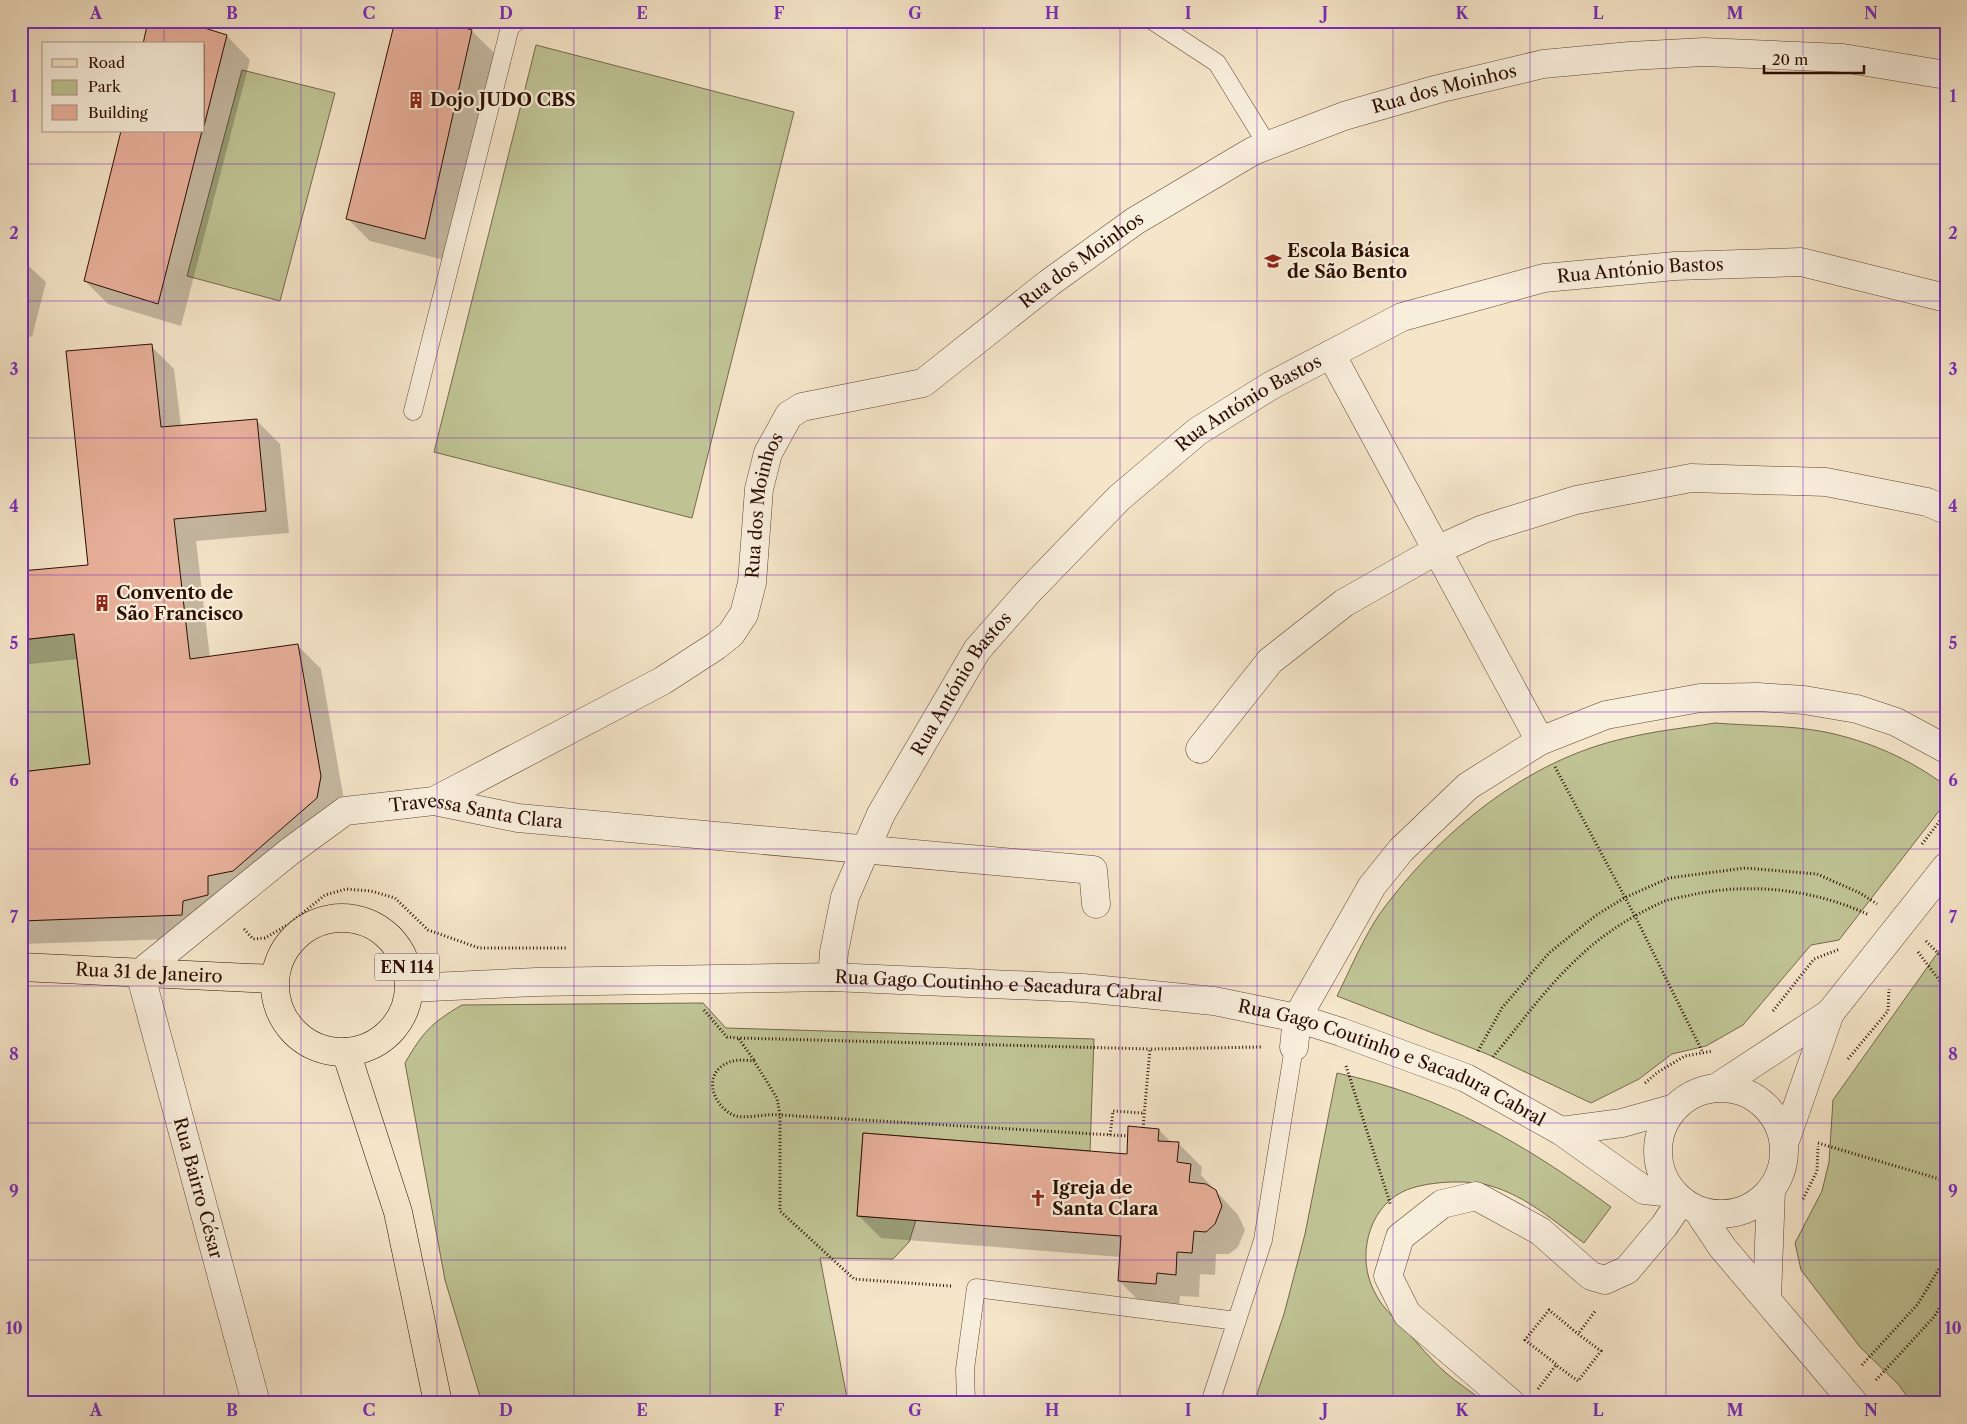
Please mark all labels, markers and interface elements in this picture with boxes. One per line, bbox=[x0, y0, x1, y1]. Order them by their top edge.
text: A bbox=[89, 3, 103, 23]
text: B bbox=[226, 3, 238, 23]
text: C bbox=[363, 3, 375, 23]
text: D bbox=[499, 3, 513, 23]
text: E bbox=[636, 3, 648, 23]
text: F bbox=[774, 3, 785, 23]
text: G bbox=[908, 3, 922, 23]
text: H bbox=[1045, 3, 1059, 23]
text: I bbox=[1185, 3, 1192, 23]
text: J bbox=[1319, 3, 1328, 23]
text: K bbox=[1456, 3, 1470, 23]
text: L bbox=[1592, 3, 1604, 23]
text: M bbox=[1727, 3, 1744, 23]
text: N bbox=[1864, 3, 1878, 23]
legend bbox=[42, 42, 205, 132]
scale bar bbox=[1764, 42, 1864, 74]
text: 20 m bbox=[1772, 50, 1808, 69]
text: Road bbox=[88, 53, 125, 72]
street label: Rua dos Moinhos bbox=[1369, 60, 1519, 118]
text: Park bbox=[88, 77, 122, 96]
text: 1 bbox=[10, 86, 18, 106]
text: 1 bbox=[1949, 86, 1957, 106]
place label: Dojo JUDO CBS bbox=[430, 89, 576, 111]
building icon: Dojo JUDO CBS bbox=[406, 90, 426, 110]
text: Building bbox=[88, 103, 148, 122]
street label: Rua dos Moinhos bbox=[1015, 207, 1148, 313]
text: 2 bbox=[9, 223, 19, 243]
text: 2 bbox=[1948, 223, 1958, 243]
place label: Escola Básica de São Bento bbox=[1287, 240, 1410, 283]
school or university icon: Escola Básica de São Bento bbox=[1263, 251, 1283, 271]
street label: Rua António Bastos bbox=[1556, 253, 1724, 288]
street label: Rua António Bastos bbox=[1171, 350, 1325, 456]
text: 3 bbox=[9, 359, 19, 379]
text: 3 bbox=[1948, 359, 1958, 379]
street label: Rua dos Moinhos bbox=[741, 428, 788, 579]
text: 4 bbox=[9, 496, 19, 516]
text: 4 bbox=[1948, 496, 1958, 516]
place label: Convento de São Francisco bbox=[116, 582, 243, 625]
building icon: Convento de São Francisco bbox=[92, 593, 112, 613]
street label: Rua António Bastos bbox=[907, 607, 1016, 759]
text: 5 bbox=[10, 633, 19, 653]
text: 5 bbox=[1949, 633, 1958, 653]
text: 6 bbox=[9, 770, 19, 790]
text: 6 bbox=[1948, 770, 1958, 790]
street label: Travessa Santa Clara bbox=[388, 790, 564, 833]
text: 7 bbox=[10, 907, 19, 927]
text: 7 bbox=[1949, 907, 1958, 927]
road number: EN 114 bbox=[374, 954, 440, 980]
street label: Rua 31 de Janeiro bbox=[75, 959, 223, 988]
street label: Rua Gago Coutinho e Sacadura Cabral bbox=[834, 966, 1163, 1007]
street label: Rua Gago Coutinho e Sacadura Cabral bbox=[1236, 995, 1549, 1131]
text: 8 bbox=[9, 1044, 19, 1064]
text: 8 bbox=[1948, 1044, 1958, 1064]
street label: Rua Bairro César bbox=[169, 1115, 228, 1262]
place label: Igreja de Santa Clara bbox=[1052, 1177, 1159, 1220]
text: 9 bbox=[9, 1181, 19, 1201]
text: 9 bbox=[1948, 1181, 1958, 1201]
church icon: Igreja de Santa Clara bbox=[1028, 1188, 1048, 1208]
text: 10 bbox=[5, 1318, 23, 1338]
text: 10 bbox=[1944, 1318, 1962, 1338]
text: A bbox=[89, 1400, 103, 1420]
text: B bbox=[226, 1400, 238, 1420]
text: C bbox=[363, 1400, 375, 1420]
text: D bbox=[499, 1400, 513, 1420]
text: E bbox=[636, 1400, 648, 1420]
text: F bbox=[774, 1400, 785, 1420]
text: G bbox=[908, 1400, 922, 1420]
text: H bbox=[1045, 1400, 1059, 1420]
text: I bbox=[1185, 1400, 1192, 1420]
text: J bbox=[1319, 1400, 1328, 1420]
text: K bbox=[1456, 1400, 1470, 1420]
text: L bbox=[1592, 1400, 1604, 1420]
text: M bbox=[1727, 1400, 1744, 1420]
text: N bbox=[1864, 1400, 1878, 1420]

